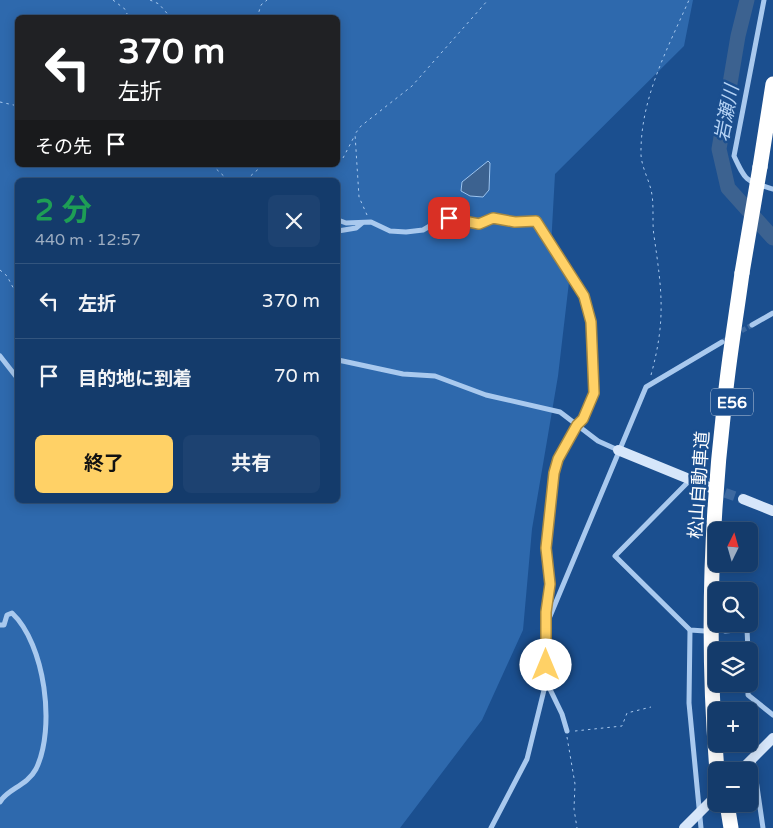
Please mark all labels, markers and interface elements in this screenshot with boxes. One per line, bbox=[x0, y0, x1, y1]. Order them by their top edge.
text: 370 m bbox=[118, 31, 225, 73]
icon: left bbox=[35, 35, 100, 100]
text: 左折 bbox=[118, 79, 162, 105]
water label: 岩瀬川 bbox=[711, 81, 744, 143]
icon: arrive bbox=[102, 130, 130, 158]
text: その先 bbox=[35, 136, 92, 158]
text: 2 分 bbox=[35, 192, 92, 229]
button: close bbox=[268, 195, 320, 247]
pin bbox=[428, 197, 470, 239]
icon: arrive bbox=[435, 204, 463, 232]
text: 440 m · 12:57 bbox=[35, 230, 141, 250]
icon: left bbox=[35, 287, 63, 315]
text: 370 m bbox=[262, 290, 320, 312]
text: 左折 bbox=[78, 293, 116, 315]
icon: arrive bbox=[35, 362, 63, 390]
text: 70 m bbox=[274, 365, 320, 387]
text: 目的地に到着 bbox=[78, 368, 192, 390]
road number: E56 bbox=[711, 388, 753, 416]
street label: 松山自動車道 bbox=[684, 430, 714, 540]
button: 終了 bbox=[35, 435, 173, 493]
button: 共有 bbox=[183, 435, 320, 493]
north arrow bbox=[708, 522, 758, 572]
map controls bbox=[708, 522, 758, 812]
button: search bbox=[708, 582, 758, 632]
position arrow bbox=[519, 638, 571, 690]
button: layers bbox=[708, 642, 758, 692]
button: + bbox=[708, 702, 758, 752]
button: − bbox=[708, 762, 758, 812]

